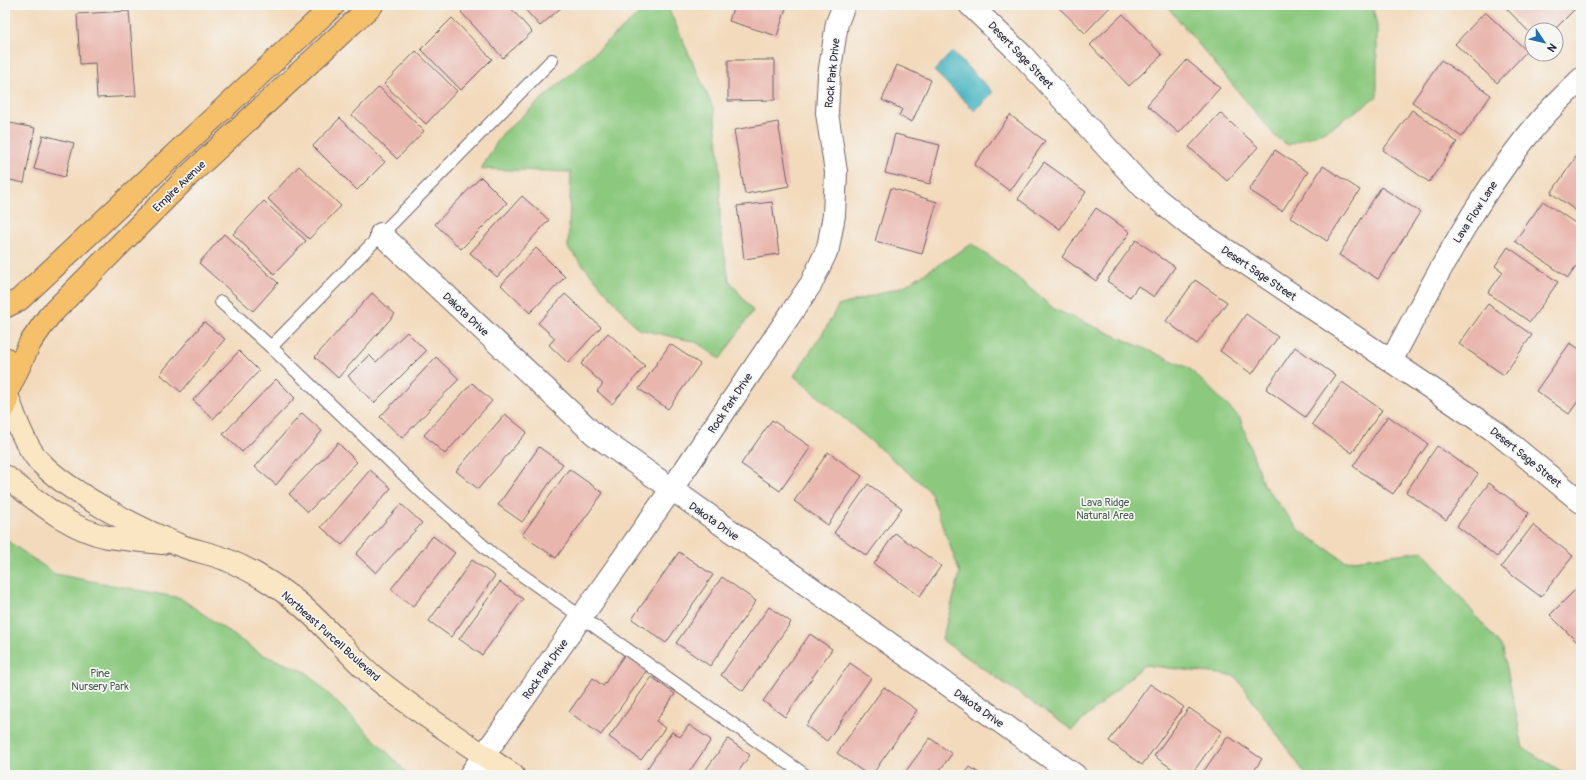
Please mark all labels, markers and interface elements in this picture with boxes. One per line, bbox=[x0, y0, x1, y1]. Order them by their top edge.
street label: Desert Sage Street bbox=[985, 19, 1056, 92]
north arrow bbox=[1524, 22, 1564, 62]
street label: Rock Park Drive bbox=[822, 37, 843, 109]
text: N bbox=[1544, 41, 1559, 55]
street label: Empire Avenue bbox=[150, 158, 209, 215]
street label: Lava Flow Lane bbox=[1451, 178, 1501, 246]
street label: Desert Sage Street bbox=[1219, 243, 1299, 304]
street label: Dakota Drive bbox=[440, 290, 492, 339]
street label: Rock Park Drive bbox=[705, 370, 756, 436]
street label: Desert Sage Street bbox=[1487, 425, 1564, 491]
park label: Lava Ridge Natural Area bbox=[1076, 496, 1134, 522]
street label: Dakota Drive bbox=[686, 499, 742, 544]
street label: Northeast Purcell Boulevard bbox=[279, 589, 383, 684]
street label: Rock Park Drive bbox=[520, 636, 571, 702]
park label: Pine Nursery Park bbox=[71, 667, 129, 693]
street label: Dakota Drive bbox=[951, 686, 1007, 731]

